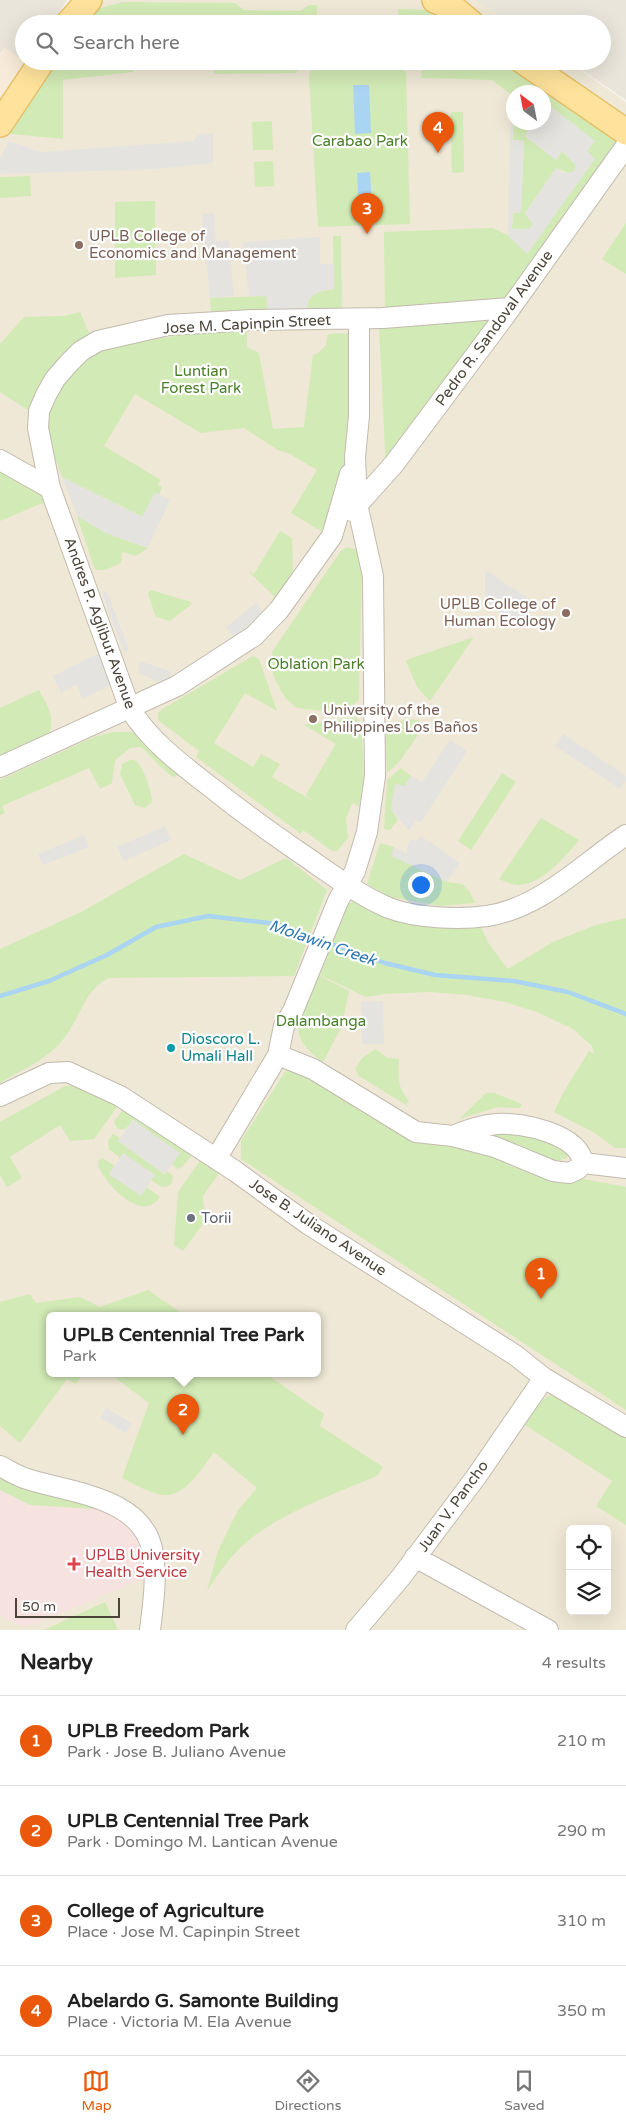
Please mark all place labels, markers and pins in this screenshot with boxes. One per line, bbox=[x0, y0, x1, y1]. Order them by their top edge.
pin: 4 bbox=[422, 112, 454, 153]
pin: 3 bbox=[351, 193, 383, 234]
place label: UPLB College of Economics and Management bbox=[89, 227, 297, 262]
marker: UPLB College of Economics and Management bbox=[73, 239, 85, 251]
place label: UPLB College of Human Ecology bbox=[440, 595, 556, 630]
marker: UPLB College of Human Ecology bbox=[560, 607, 572, 619]
place label: University of the Philippines Los Baños bbox=[323, 701, 478, 736]
marker: University of the Philippines Los Baños bbox=[307, 713, 319, 725]
place label: Dioscoro L. Umali Hall bbox=[181, 1030, 260, 1065]
marker: Dioscoro L. Umali Hall bbox=[165, 1042, 177, 1054]
place label: Torii bbox=[201, 1209, 232, 1227]
marker: Torii bbox=[185, 1212, 197, 1224]
pin: 1 bbox=[525, 1258, 557, 1299]
pin: 2 bbox=[167, 1394, 199, 1435]
place label: UPLB University Health Service bbox=[85, 1546, 200, 1581]
marker: UPLB University Health Service bbox=[67, 1557, 81, 1571]

